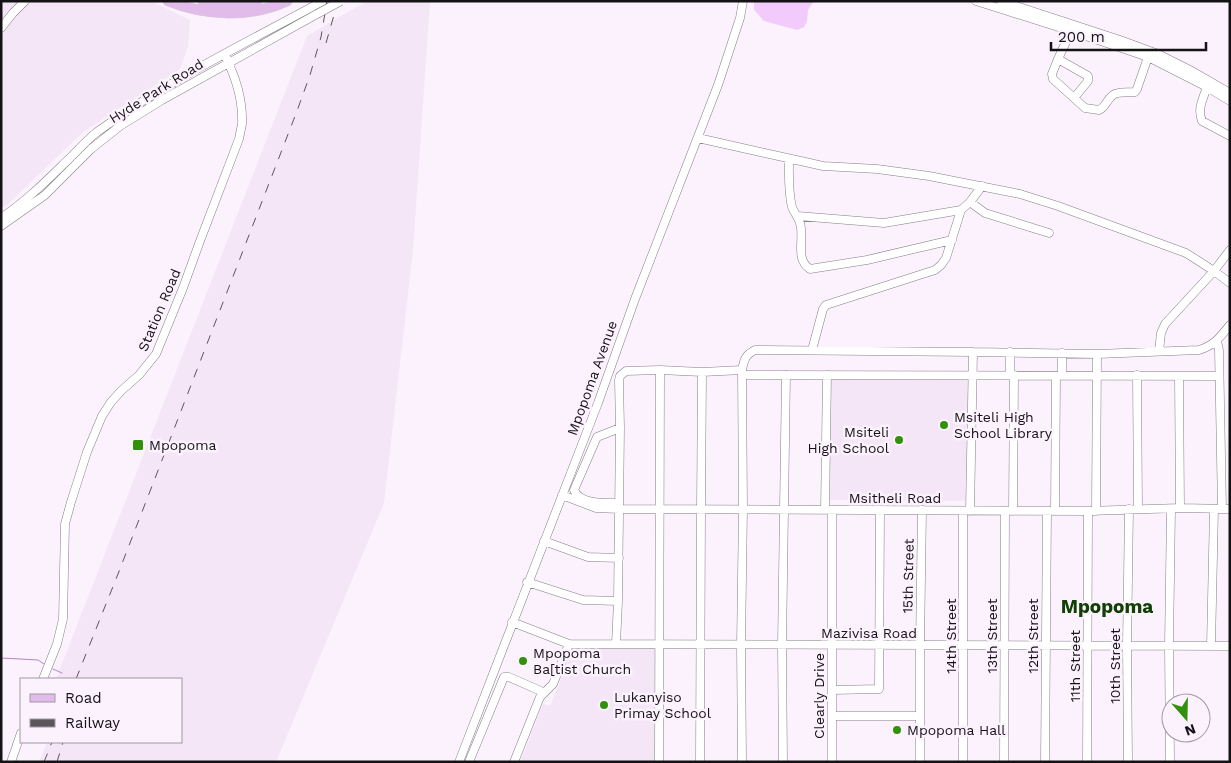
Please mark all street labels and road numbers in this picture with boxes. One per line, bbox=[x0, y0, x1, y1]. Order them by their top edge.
street label: Hyde Park Road bbox=[106, 56, 206, 126]
street label: Station Road bbox=[134, 266, 184, 354]
street label: Mpopoma Avenue bbox=[564, 318, 620, 438]
street label: Msitheli Road bbox=[849, 490, 941, 506]
street label: 15th Street bbox=[899, 538, 917, 614]
street label: 14th Street bbox=[943, 598, 959, 674]
street label: 13th Street bbox=[984, 598, 1000, 674]
street label: 12th Street bbox=[1025, 598, 1041, 674]
street label: Mazivisa Road bbox=[821, 625, 917, 641]
street label: 10th Street bbox=[1107, 628, 1123, 704]
street label: 11th Street bbox=[1067, 630, 1083, 702]
street label: Clearly Drive bbox=[811, 653, 827, 739]

